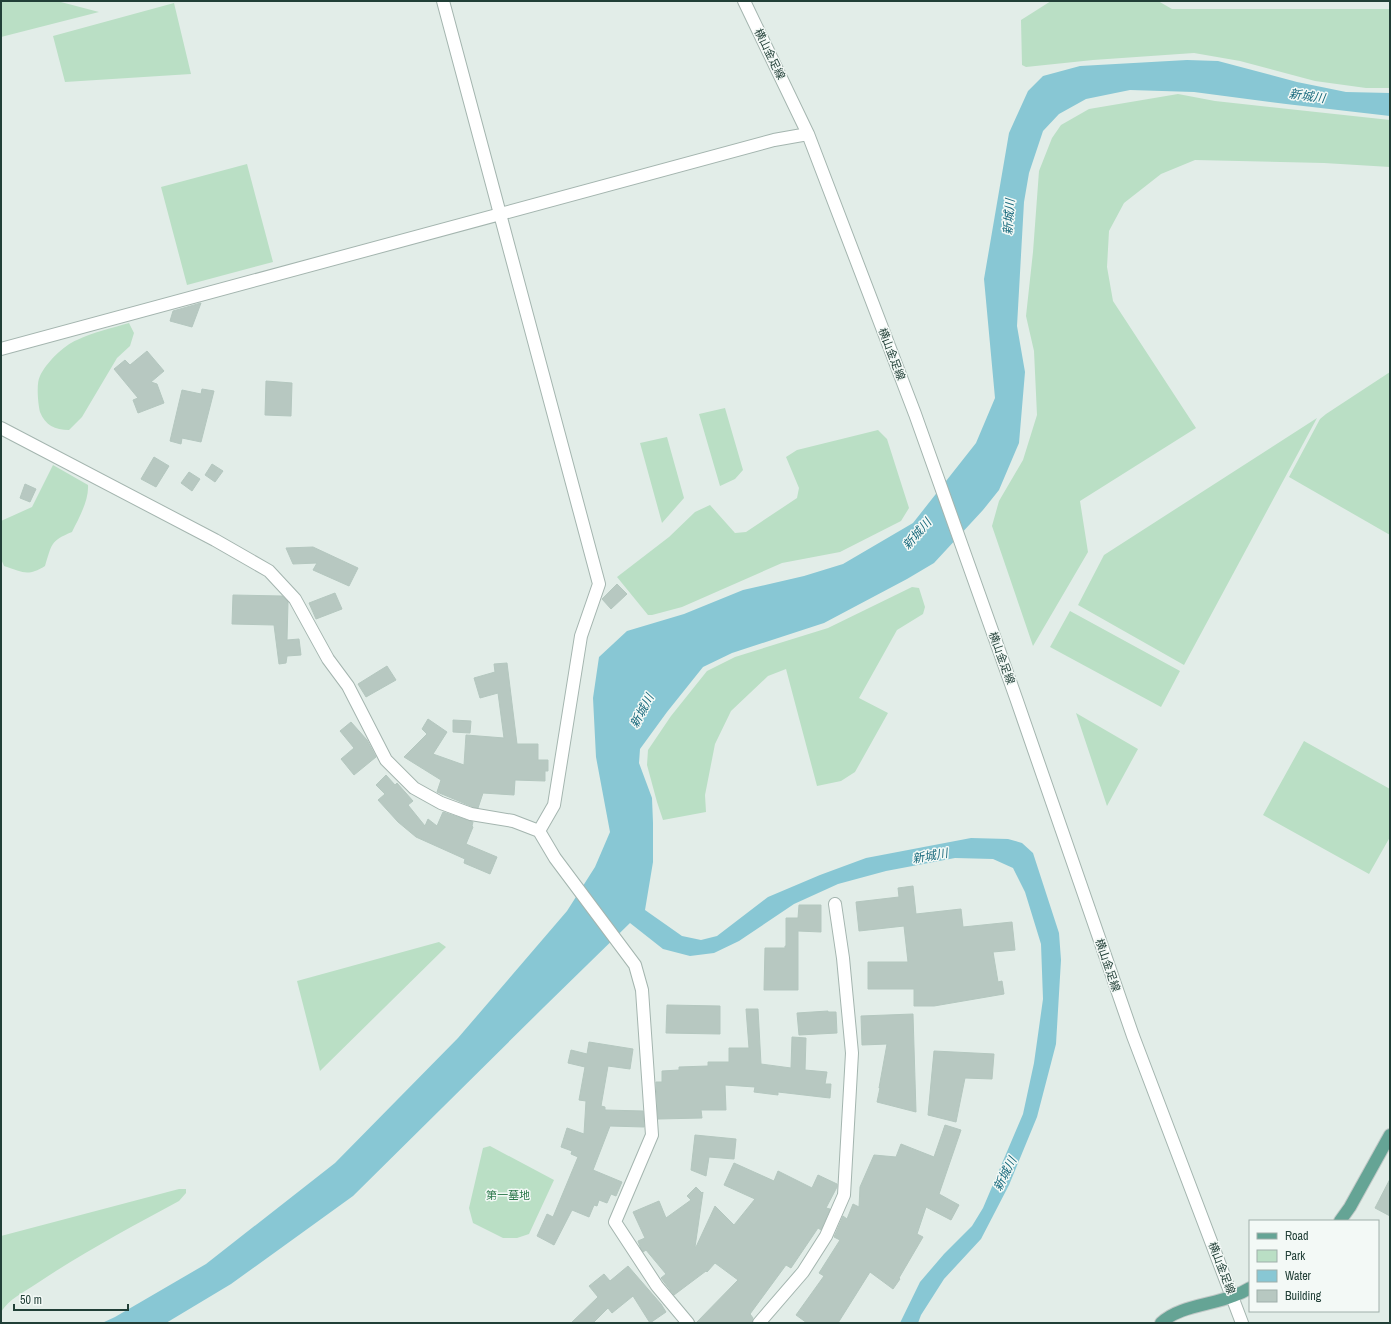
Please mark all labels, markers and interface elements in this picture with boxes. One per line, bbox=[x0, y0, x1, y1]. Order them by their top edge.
street label: 横山金足線 bbox=[752, 26, 788, 82]
water label: 新城川 bbox=[1288, 86, 1328, 107]
water label: 新城川 bbox=[1000, 196, 1018, 236]
street label: 横山金足線 bbox=[876, 326, 908, 382]
water label: 新城川 bbox=[899, 514, 936, 553]
street label: 横山金足線 bbox=[986, 630, 1018, 686]
water label: 新城川 bbox=[626, 690, 658, 731]
water label: 新城川 bbox=[911, 845, 951, 867]
street label: 横山金足線 bbox=[1092, 937, 1124, 993]
water label: 新城川 bbox=[990, 1153, 1021, 1194]
park label: 第一墓地 bbox=[486, 1188, 530, 1202]
legend bbox=[1249, 1220, 1379, 1312]
text: Road bbox=[1285, 1228, 1309, 1244]
street label: 横山金足線 bbox=[1206, 1240, 1238, 1296]
text: Park bbox=[1285, 1248, 1305, 1264]
text: Water bbox=[1285, 1268, 1312, 1284]
scale bar bbox=[14, 1286, 128, 1312]
text: Building bbox=[1285, 1288, 1322, 1304]
text: 50 m bbox=[20, 1292, 42, 1308]

